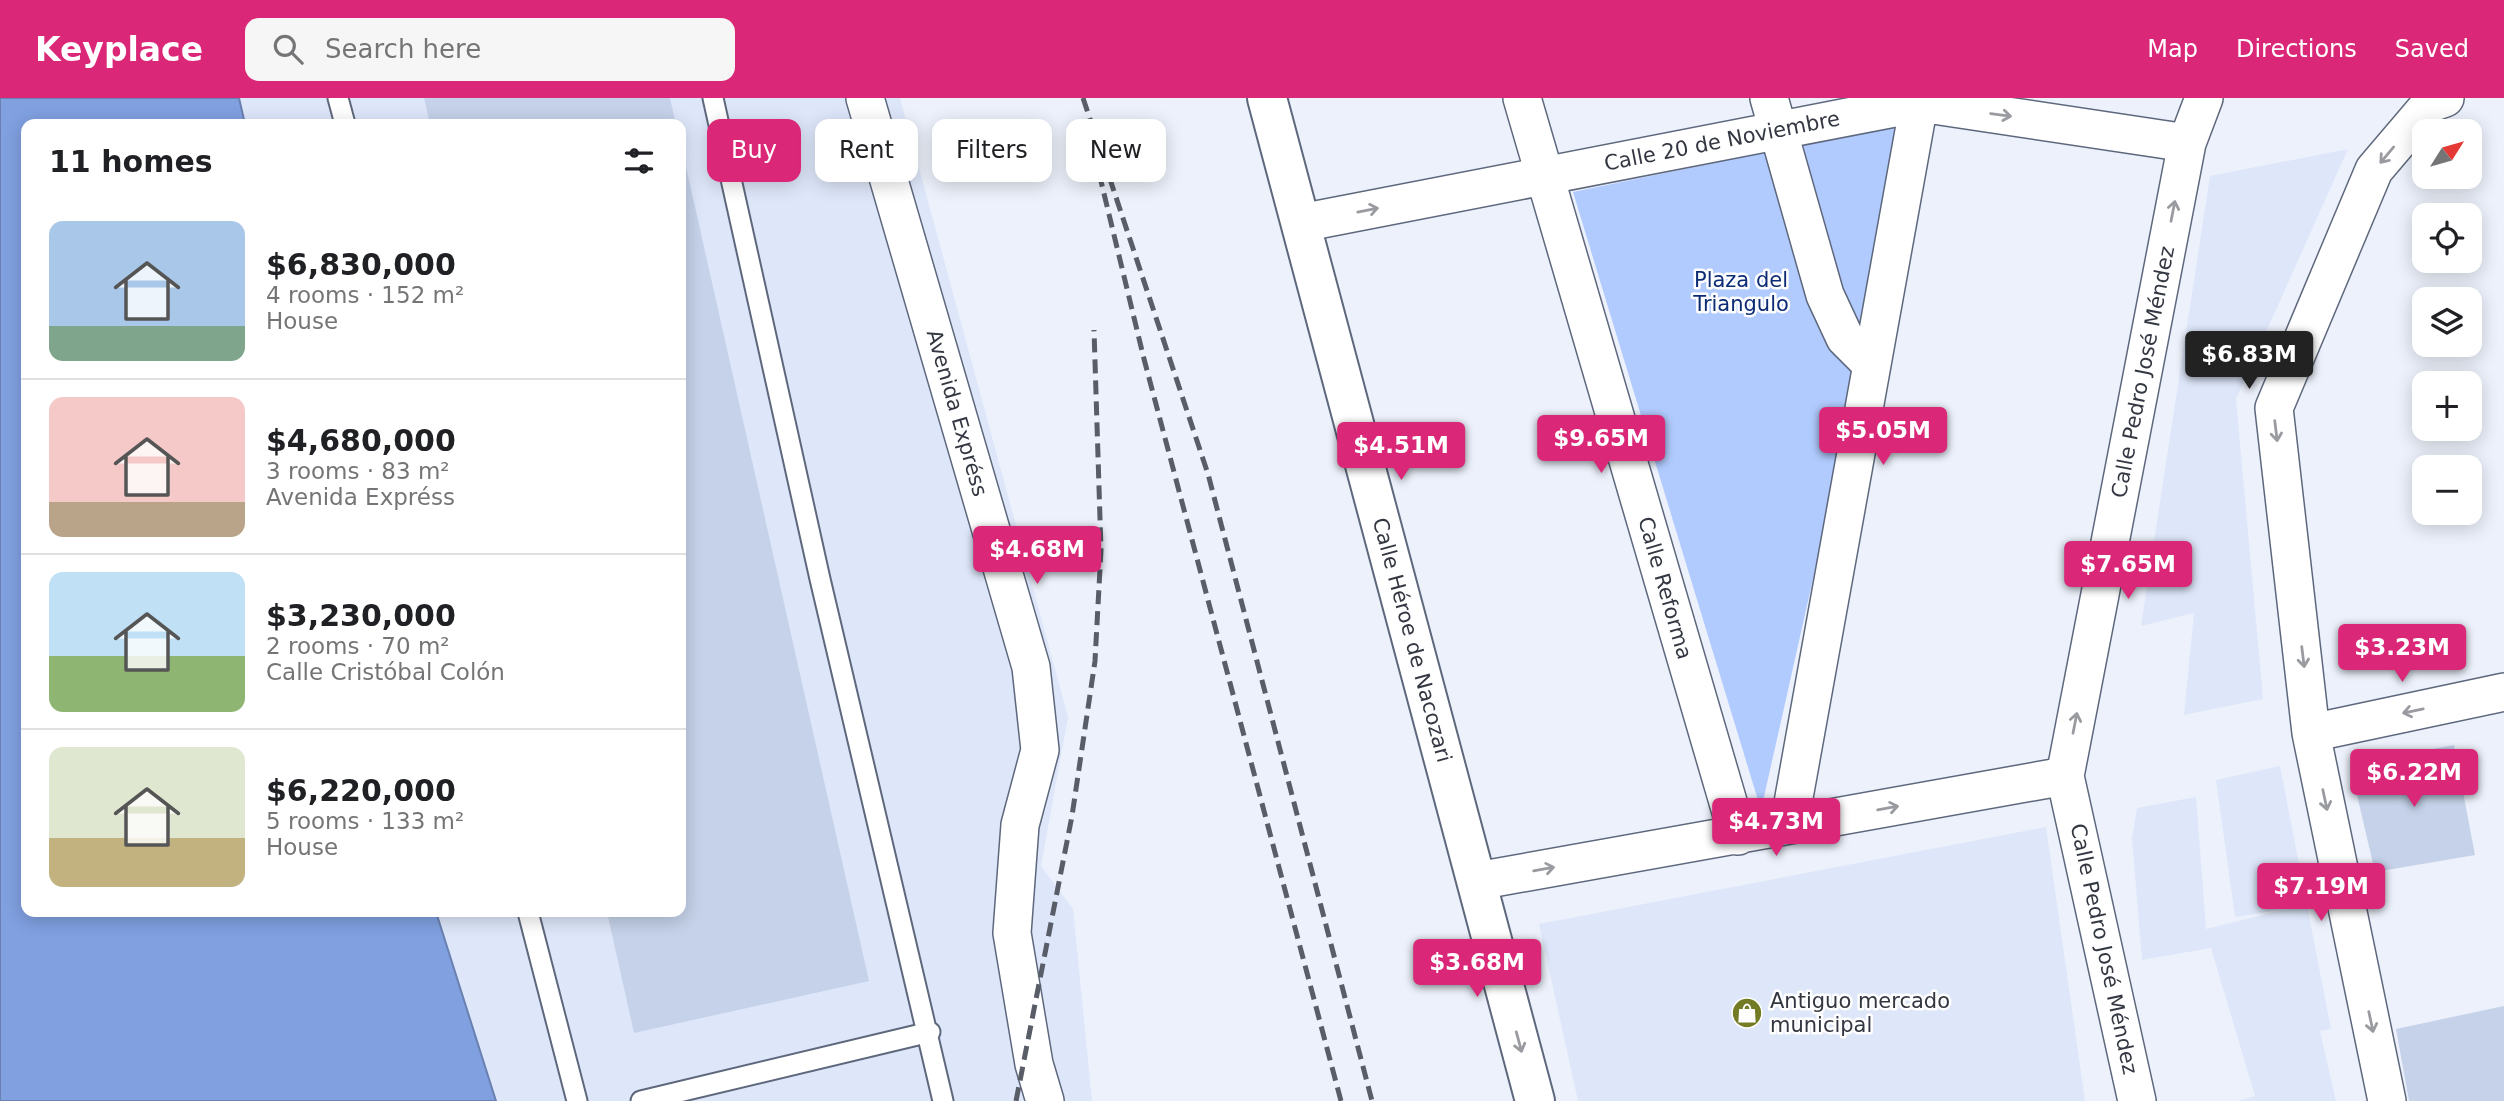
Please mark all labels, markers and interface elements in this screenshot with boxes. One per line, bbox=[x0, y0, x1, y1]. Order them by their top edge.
search box bbox=[245, 18, 735, 81]
text: Keyplace bbox=[35, 30, 203, 69]
icon: search bbox=[269, 30, 307, 68]
text: Search here bbox=[325, 34, 481, 64]
text: Map bbox=[2147, 35, 2198, 63]
text: Directions bbox=[2236, 35, 2357, 63]
text: Saved bbox=[2395, 35, 2469, 63]
street label: Calle 20 de Noviembre bbox=[1602, 106, 1842, 176]
one-way arrow bbox=[1989, 109, 2012, 122]
chip: Buy bbox=[707, 119, 801, 182]
chip: Rent bbox=[815, 119, 918, 182]
chip: Filters bbox=[932, 119, 1052, 182]
chip: New bbox=[1066, 119, 1166, 182]
north arrow bbox=[2412, 119, 2482, 189]
map controls bbox=[2412, 119, 2482, 525]
icon: filters bbox=[620, 142, 658, 180]
text: 11 homes bbox=[49, 144, 213, 179]
one-way arrow bbox=[2379, 146, 2395, 164]
one-way arrow bbox=[2167, 200, 2181, 223]
one-way arrow bbox=[1356, 202, 1379, 216]
button: locate bbox=[2412, 203, 2482, 273]
street label: Calle Pedro José Méndez bbox=[2107, 244, 2179, 500]
text: $6,830,000 bbox=[266, 247, 456, 282]
icon: home bbox=[105, 249, 189, 333]
park label: Plaza del Triangulo bbox=[1692, 268, 1789, 316]
text: 4 rooms · 152 m² bbox=[266, 282, 464, 308]
button: layers bbox=[2412, 287, 2482, 357]
text: House bbox=[266, 308, 338, 334]
street label: Avenida Expréss bbox=[922, 327, 992, 499]
pin: $6.83M bbox=[2192, 331, 2306, 391]
text: $6.83M bbox=[2201, 341, 2297, 367]
button: + bbox=[2412, 371, 2482, 441]
pin: $5.05M bbox=[1826, 408, 1940, 467]
pin: $9.65M bbox=[1544, 416, 1658, 475]
text: $5.05M bbox=[1835, 417, 1931, 443]
one-way arrow bbox=[2270, 419, 2283, 442]
pin: $4.51M bbox=[1344, 422, 1458, 482]
text: $4,680,000 bbox=[266, 423, 456, 458]
icon: home bbox=[105, 425, 189, 509]
text: $9.65M bbox=[1553, 425, 1649, 451]
text: $4.51M bbox=[1353, 432, 1449, 458]
button: − bbox=[2412, 455, 2482, 525]
text: 3 rooms · 83 m² bbox=[266, 458, 450, 484]
text: Avenida Expréss bbox=[266, 484, 455, 510]
street label: Calle Reforma bbox=[1633, 514, 1697, 662]
street label: Calle Héroe de Nacozari bbox=[1368, 515, 1456, 765]
pin: $4.68M bbox=[980, 526, 1094, 586]
text: $4.68M bbox=[989, 536, 1085, 562]
pin: $7.65M bbox=[2071, 542, 2185, 601]
text: $7.65M bbox=[2080, 551, 2176, 577]
text: $3,230,000 bbox=[266, 598, 456, 633]
icon: home bbox=[105, 600, 189, 684]
pin: $3.23M bbox=[2345, 624, 2459, 684]
text: 2 rooms · 70 m² bbox=[266, 633, 450, 659]
text: $3.23M bbox=[2354, 634, 2450, 660]
one-way arrow bbox=[2296, 645, 2309, 668]
text: Calle Cristóbal Colón bbox=[266, 659, 505, 685]
one-way arrow bbox=[2402, 705, 2425, 719]
one-way arrow bbox=[2069, 712, 2083, 735]
pin: $6.22M bbox=[2357, 750, 2471, 809]
text: $6.22M bbox=[2366, 759, 2462, 785]
text: $6,220,000 bbox=[266, 773, 456, 808]
icon: home bbox=[105, 775, 189, 859]
one-way arrow bbox=[2319, 788, 2333, 811]
pin: $4.73M bbox=[1719, 798, 1833, 858]
one-way arrow bbox=[1876, 800, 1899, 814]
text: 5 rooms · 133 m² bbox=[266, 808, 464, 834]
text: $4.73M bbox=[1728, 808, 1824, 834]
street label: Calle Pedro José Méndez bbox=[2066, 821, 2142, 1077]
text: House bbox=[266, 834, 338, 860]
one-way arrow bbox=[1532, 862, 1555, 875]
pin: $7.19M bbox=[2264, 864, 2378, 923]
text: $7.19M bbox=[2273, 873, 2369, 899]
pin: $3.68M bbox=[1420, 940, 1534, 999]
text: $3.68M bbox=[1429, 949, 1525, 975]
place label: Antiguo mercado municipal bbox=[1770, 989, 1950, 1037]
shop icon: Antiguo mercado municipal bbox=[1730, 996, 1764, 1030]
one-way arrow bbox=[2365, 1010, 2379, 1033]
one-way arrow bbox=[1513, 1030, 1526, 1052]

